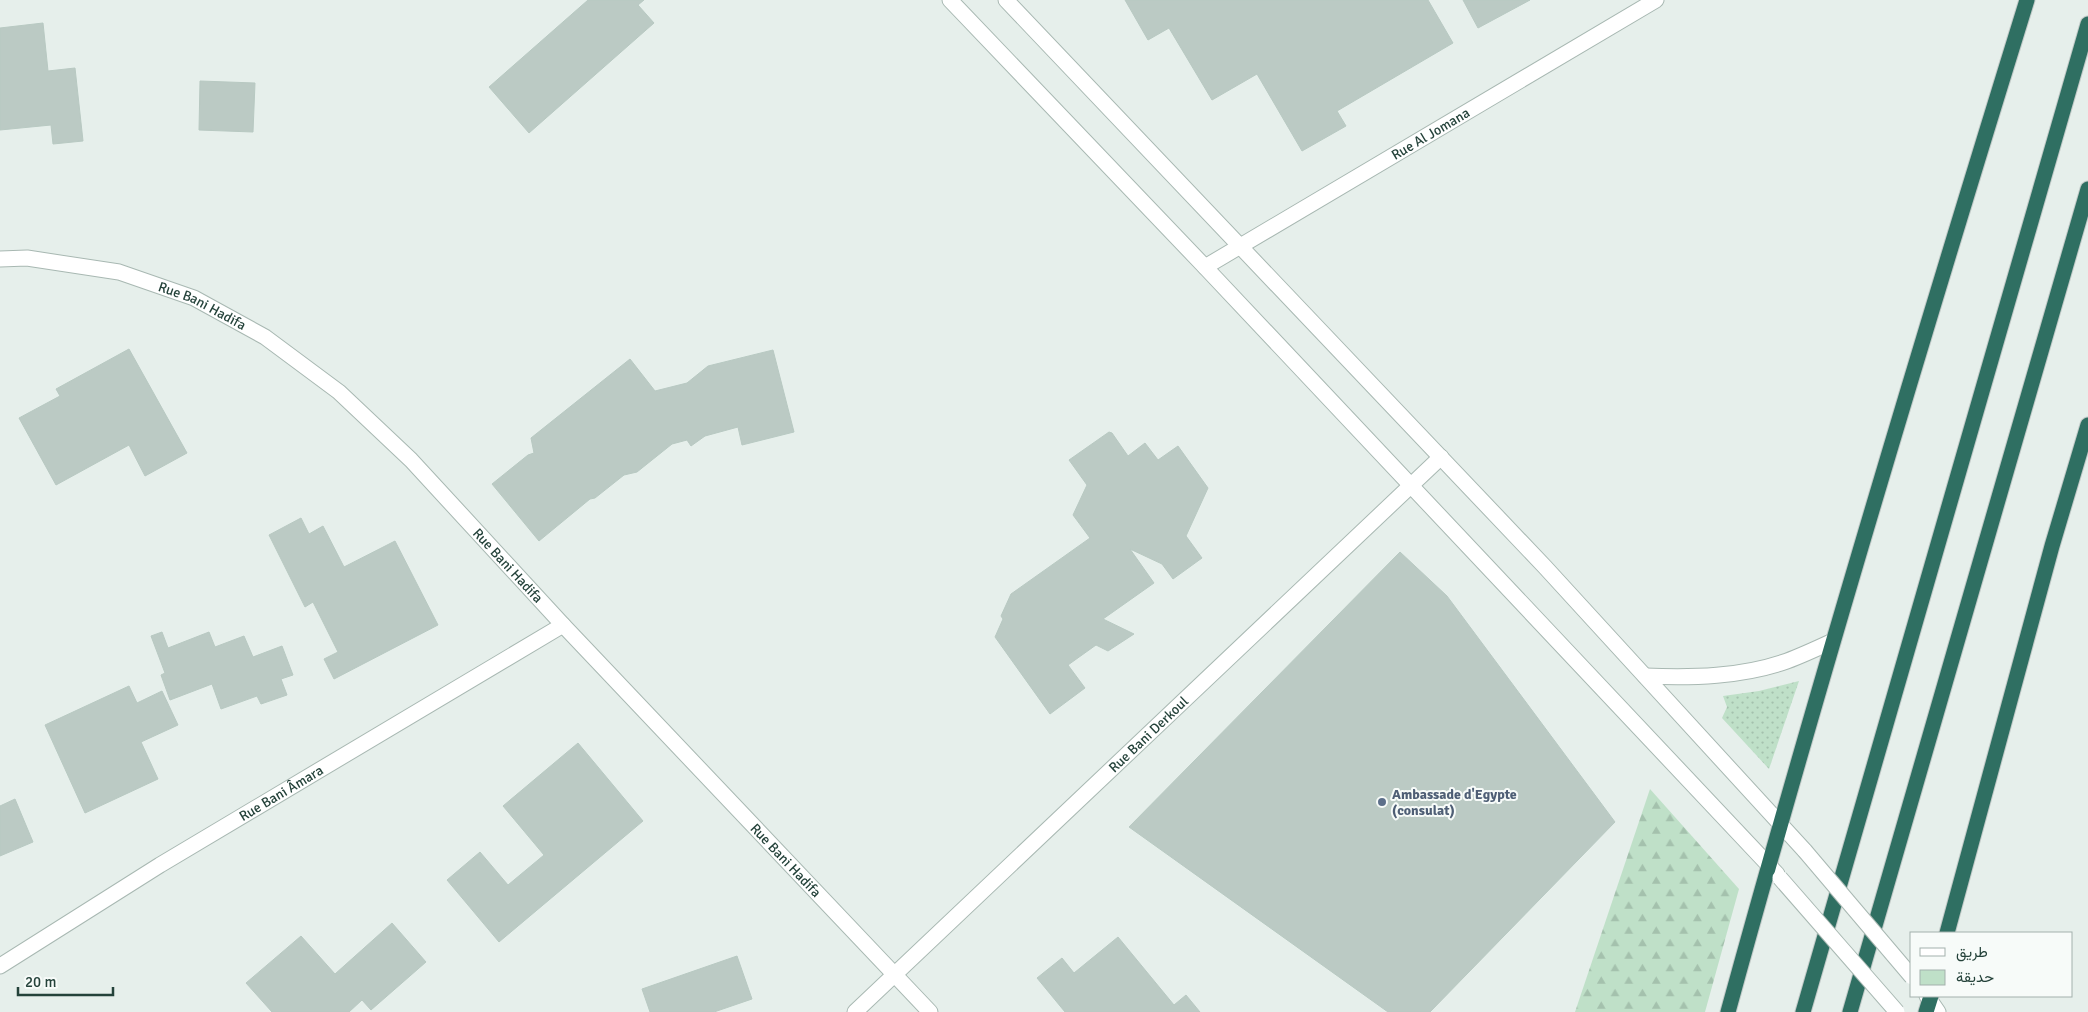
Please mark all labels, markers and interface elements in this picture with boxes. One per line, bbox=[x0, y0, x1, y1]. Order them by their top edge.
street label: Rue Al Jomana bbox=[1388, 104, 1473, 163]
street label: Rue Bani Hadifa bbox=[156, 278, 249, 333]
street label: Rue Bani Hadifa bbox=[470, 525, 547, 606]
street label: Rue Bani Derkoul bbox=[1105, 693, 1192, 776]
street label: Rue Bani Âmara bbox=[236, 761, 326, 825]
place label: Ambassade d'Egypte (consulat) bbox=[1392, 786, 1517, 819]
marker: Ambassade d'Egypte (consulat) bbox=[1376, 796, 1388, 808]
street label: Rue Bani Hadifa bbox=[747, 820, 825, 901]
legend bbox=[1910, 932, 2073, 997]
text: طريق bbox=[1956, 943, 1988, 962]
scale bar bbox=[18, 964, 112, 996]
text: حديقة bbox=[1956, 968, 1994, 986]
text: 20 m bbox=[25, 973, 56, 991]

